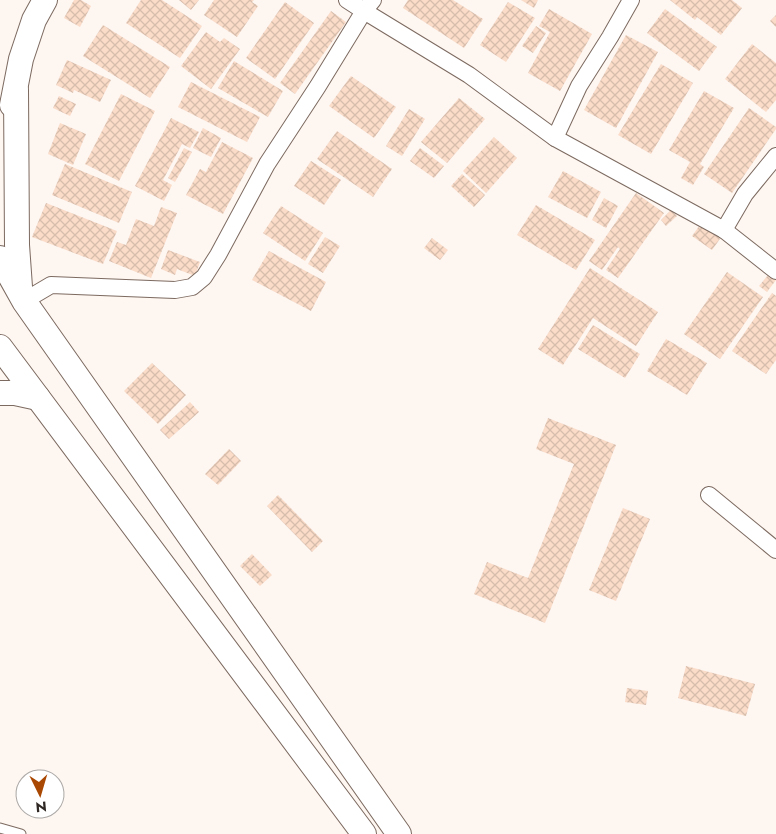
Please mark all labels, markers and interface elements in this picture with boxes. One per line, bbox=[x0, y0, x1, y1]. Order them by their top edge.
north arrow bbox=[15, 769, 65, 819]
text: N bbox=[35, 797, 48, 817]

